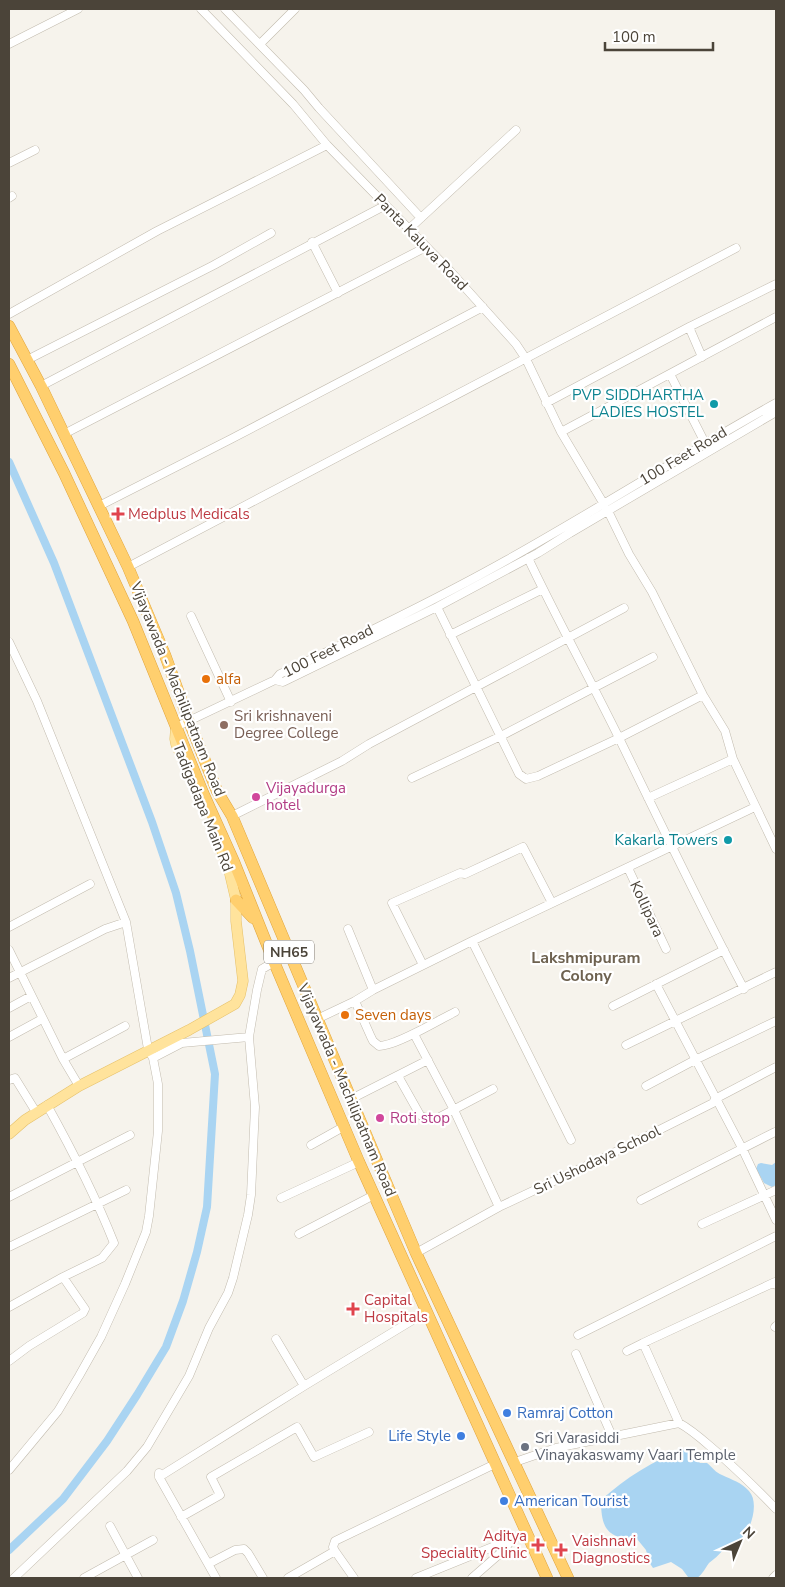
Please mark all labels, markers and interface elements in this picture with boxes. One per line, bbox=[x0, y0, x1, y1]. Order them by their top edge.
scale bar bbox=[605, 20, 712, 52]
text: 100 m bbox=[612, 27, 656, 47]
street label: Panta Kaluva Road bbox=[370, 189, 472, 295]
place label: PVP SIDDHARTHA LADIES HOSTEL bbox=[572, 385, 704, 422]
marker: PVP SIDDHARTHA LADIES HOSTEL bbox=[708, 398, 720, 410]
street label: 100 Feet Road bbox=[636, 422, 730, 490]
place label: Medplus Medicals bbox=[128, 504, 250, 524]
marker: Medplus Medicals bbox=[112, 508, 124, 520]
street label: Vijayawada - Machilipatnam Road bbox=[125, 578, 230, 799]
street label: 100 Feet Road bbox=[279, 620, 377, 682]
place label: alfa bbox=[216, 669, 241, 689]
marker: alfa bbox=[200, 673, 212, 685]
place label: Sri krishnaveni Degree College bbox=[234, 706, 338, 743]
marker: Sri krishnaveni Degree College bbox=[218, 719, 230, 731]
street label: Tadigadapa Main Rd bbox=[168, 740, 238, 874]
place label: Vijayadurga hotel bbox=[265, 778, 346, 815]
marker: Vijayadurga hotel bbox=[250, 791, 262, 803]
place label: Kakarla Towers bbox=[615, 830, 718, 850]
marker: Kakarla Towers bbox=[722, 834, 734, 846]
street label: Kollipara bbox=[625, 878, 669, 940]
road number: NH65 bbox=[264, 940, 314, 964]
district label: Lakshmipuram Colony bbox=[531, 947, 641, 987]
street label: Vijayawada - Machilipatnam Road bbox=[293, 980, 401, 1200]
place label: Seven days bbox=[355, 1005, 431, 1025]
marker: Seven days bbox=[339, 1009, 351, 1021]
place label: Roti stop bbox=[390, 1108, 450, 1128]
marker: Roti stop bbox=[374, 1112, 386, 1124]
street label: Sri Ushodaya School bbox=[530, 1120, 664, 1199]
place label: Capital Hospitals bbox=[364, 1290, 428, 1327]
marker: Capital Hospitals bbox=[346, 1302, 360, 1316]
place label: Ramraj Cotton bbox=[517, 1403, 613, 1423]
marker: Ramraj Cotton bbox=[501, 1407, 513, 1419]
place label: Life Style bbox=[388, 1426, 451, 1446]
place label: Sri Varasiddi Vinayakaswamy Vaari Temple bbox=[534, 1428, 736, 1465]
marker: Life Style bbox=[455, 1430, 467, 1442]
marker: Sri Varasiddi Vinayakaswamy Vaari Temple bbox=[519, 1441, 531, 1453]
place label: American Tourist bbox=[514, 1491, 628, 1511]
marker: American Tourist bbox=[498, 1495, 510, 1507]
north arrow bbox=[715, 1517, 765, 1567]
text: N bbox=[738, 1523, 759, 1543]
place label: Aditya Speciality Clinic bbox=[421, 1526, 527, 1563]
place label: Vaishnavi Diagnostics bbox=[571, 1531, 650, 1568]
marker: Aditya Speciality Clinic bbox=[531, 1538, 545, 1552]
marker: Vaishnavi Diagnostics bbox=[554, 1543, 568, 1557]

